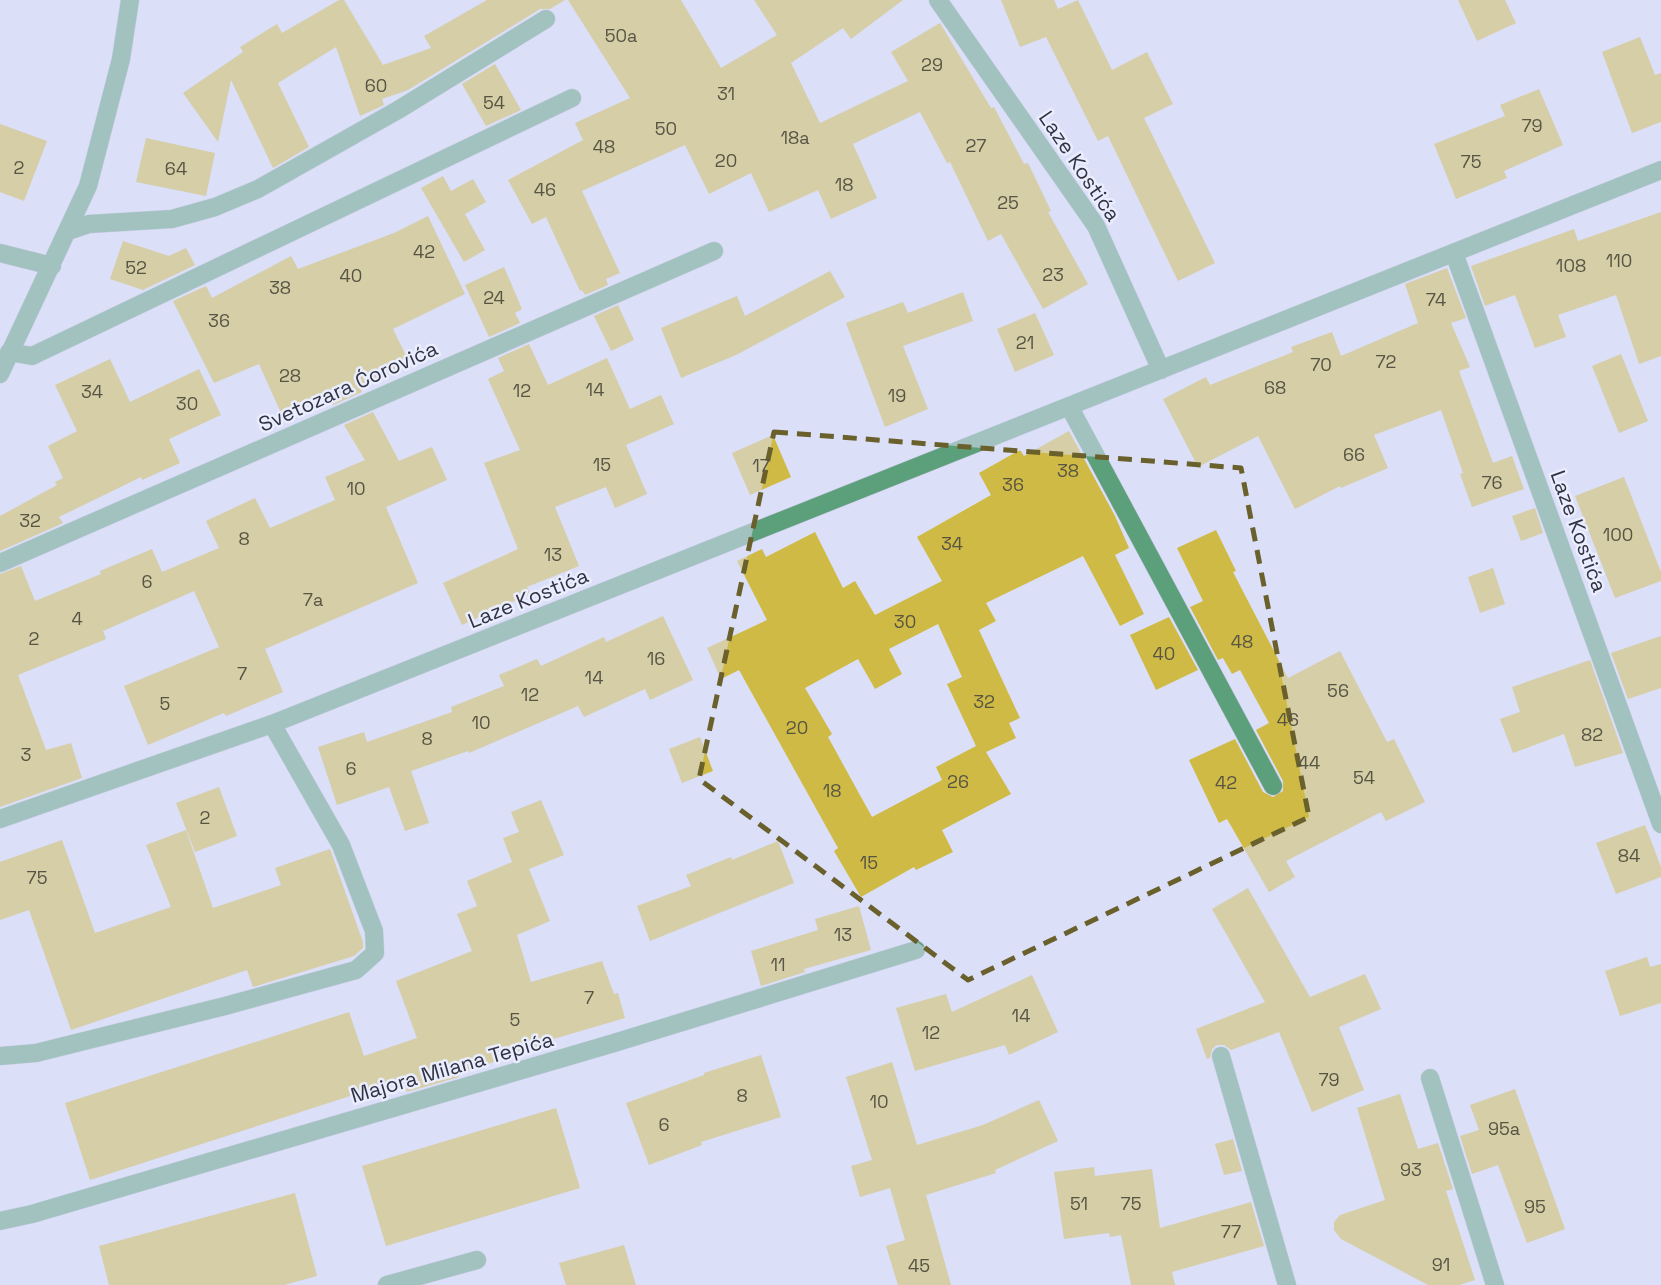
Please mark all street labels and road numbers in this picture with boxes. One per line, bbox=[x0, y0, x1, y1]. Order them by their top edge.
street label: Laze Kostića bbox=[1033, 106, 1127, 226]
street label: Svetozara Ćorovića bbox=[254, 334, 442, 438]
street label: Laze Kostića bbox=[1545, 466, 1613, 596]
street label: Laze Kostića bbox=[464, 562, 592, 634]
street label: Majora Milana Tepića bbox=[347, 1025, 557, 1109]

